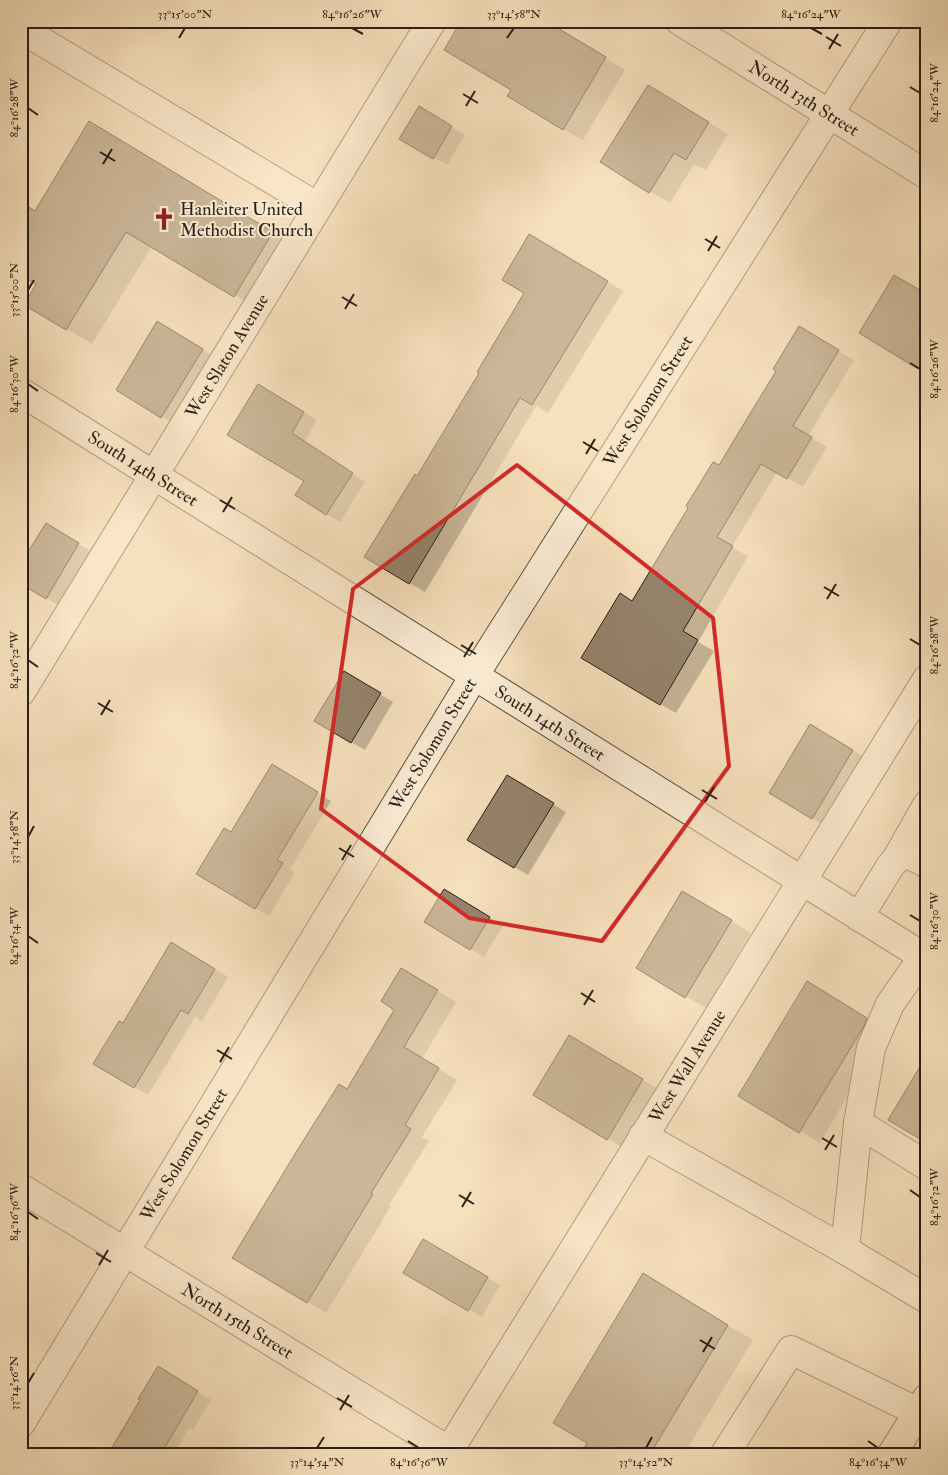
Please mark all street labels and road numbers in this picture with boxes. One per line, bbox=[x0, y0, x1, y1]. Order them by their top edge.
street label: North 13th Street bbox=[744, 55, 864, 141]
street label: West Slaton Avenue bbox=[179, 289, 274, 423]
street label: West Solomon Street bbox=[597, 331, 698, 472]
street label: South 14th Street bbox=[84, 425, 203, 512]
street label: West Solomon Street bbox=[383, 673, 482, 815]
street label: South 14th Street bbox=[491, 680, 609, 766]
street label: West Wall Avenue bbox=[643, 1005, 731, 1128]
street label: West Solomon Street bbox=[134, 1084, 233, 1226]
street label: North 15th Street bbox=[177, 1278, 298, 1364]

